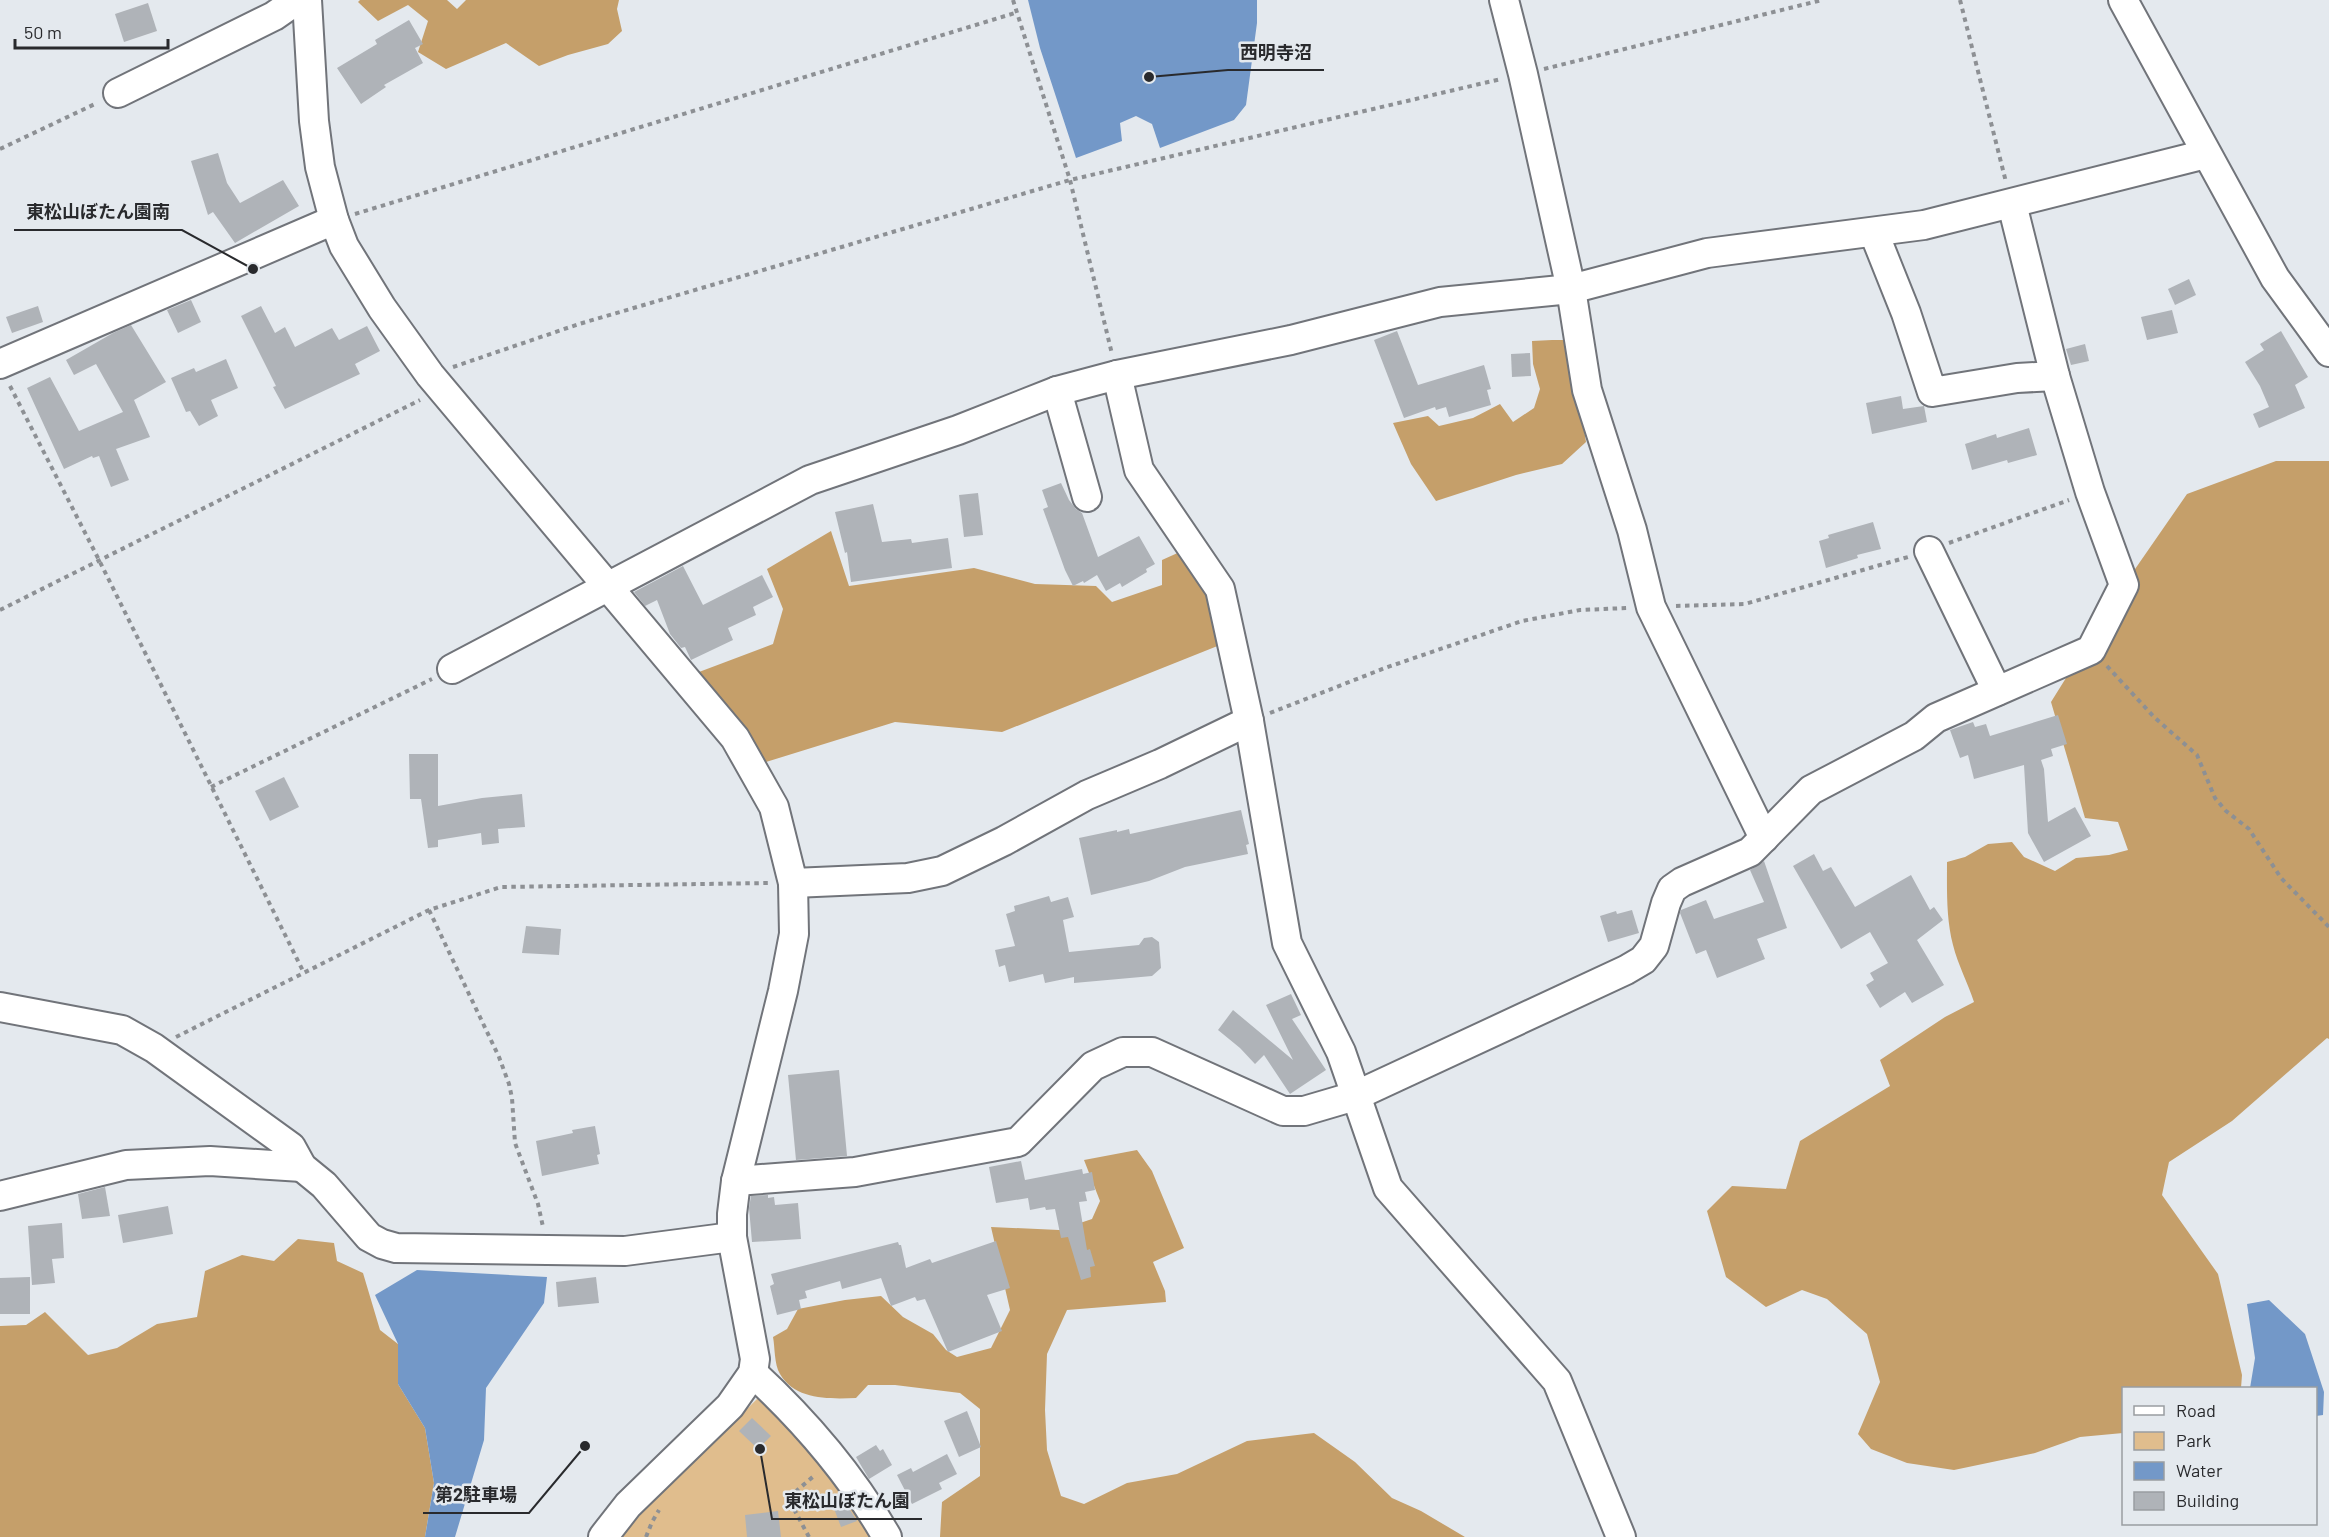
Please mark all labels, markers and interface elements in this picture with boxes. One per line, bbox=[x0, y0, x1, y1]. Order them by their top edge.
scale bar bbox=[15, 12, 168, 50]
text: 50 m bbox=[24, 21, 62, 43]
callout: 西明寺沼 bbox=[1228, 34, 1324, 70]
text: 西明寺沼 bbox=[1240, 41, 1312, 63]
callout: 東松山ぼたん園南 bbox=[14, 194, 182, 230]
text: 東松山ぼたん園南 bbox=[26, 200, 170, 222]
legend bbox=[2122, 1387, 2317, 1525]
text: Road bbox=[2176, 1399, 2216, 1421]
text: Park bbox=[2176, 1429, 2211, 1451]
text: Water bbox=[2176, 1459, 2223, 1481]
callout: 第2駐車場 bbox=[423, 1477, 529, 1513]
text: 第2駐車場 bbox=[435, 1483, 517, 1505]
callout: 東松山ぼたん園 bbox=[772, 1483, 922, 1519]
text: 東松山ぼたん園 bbox=[784, 1489, 910, 1511]
text: Building bbox=[2176, 1489, 2239, 1511]

